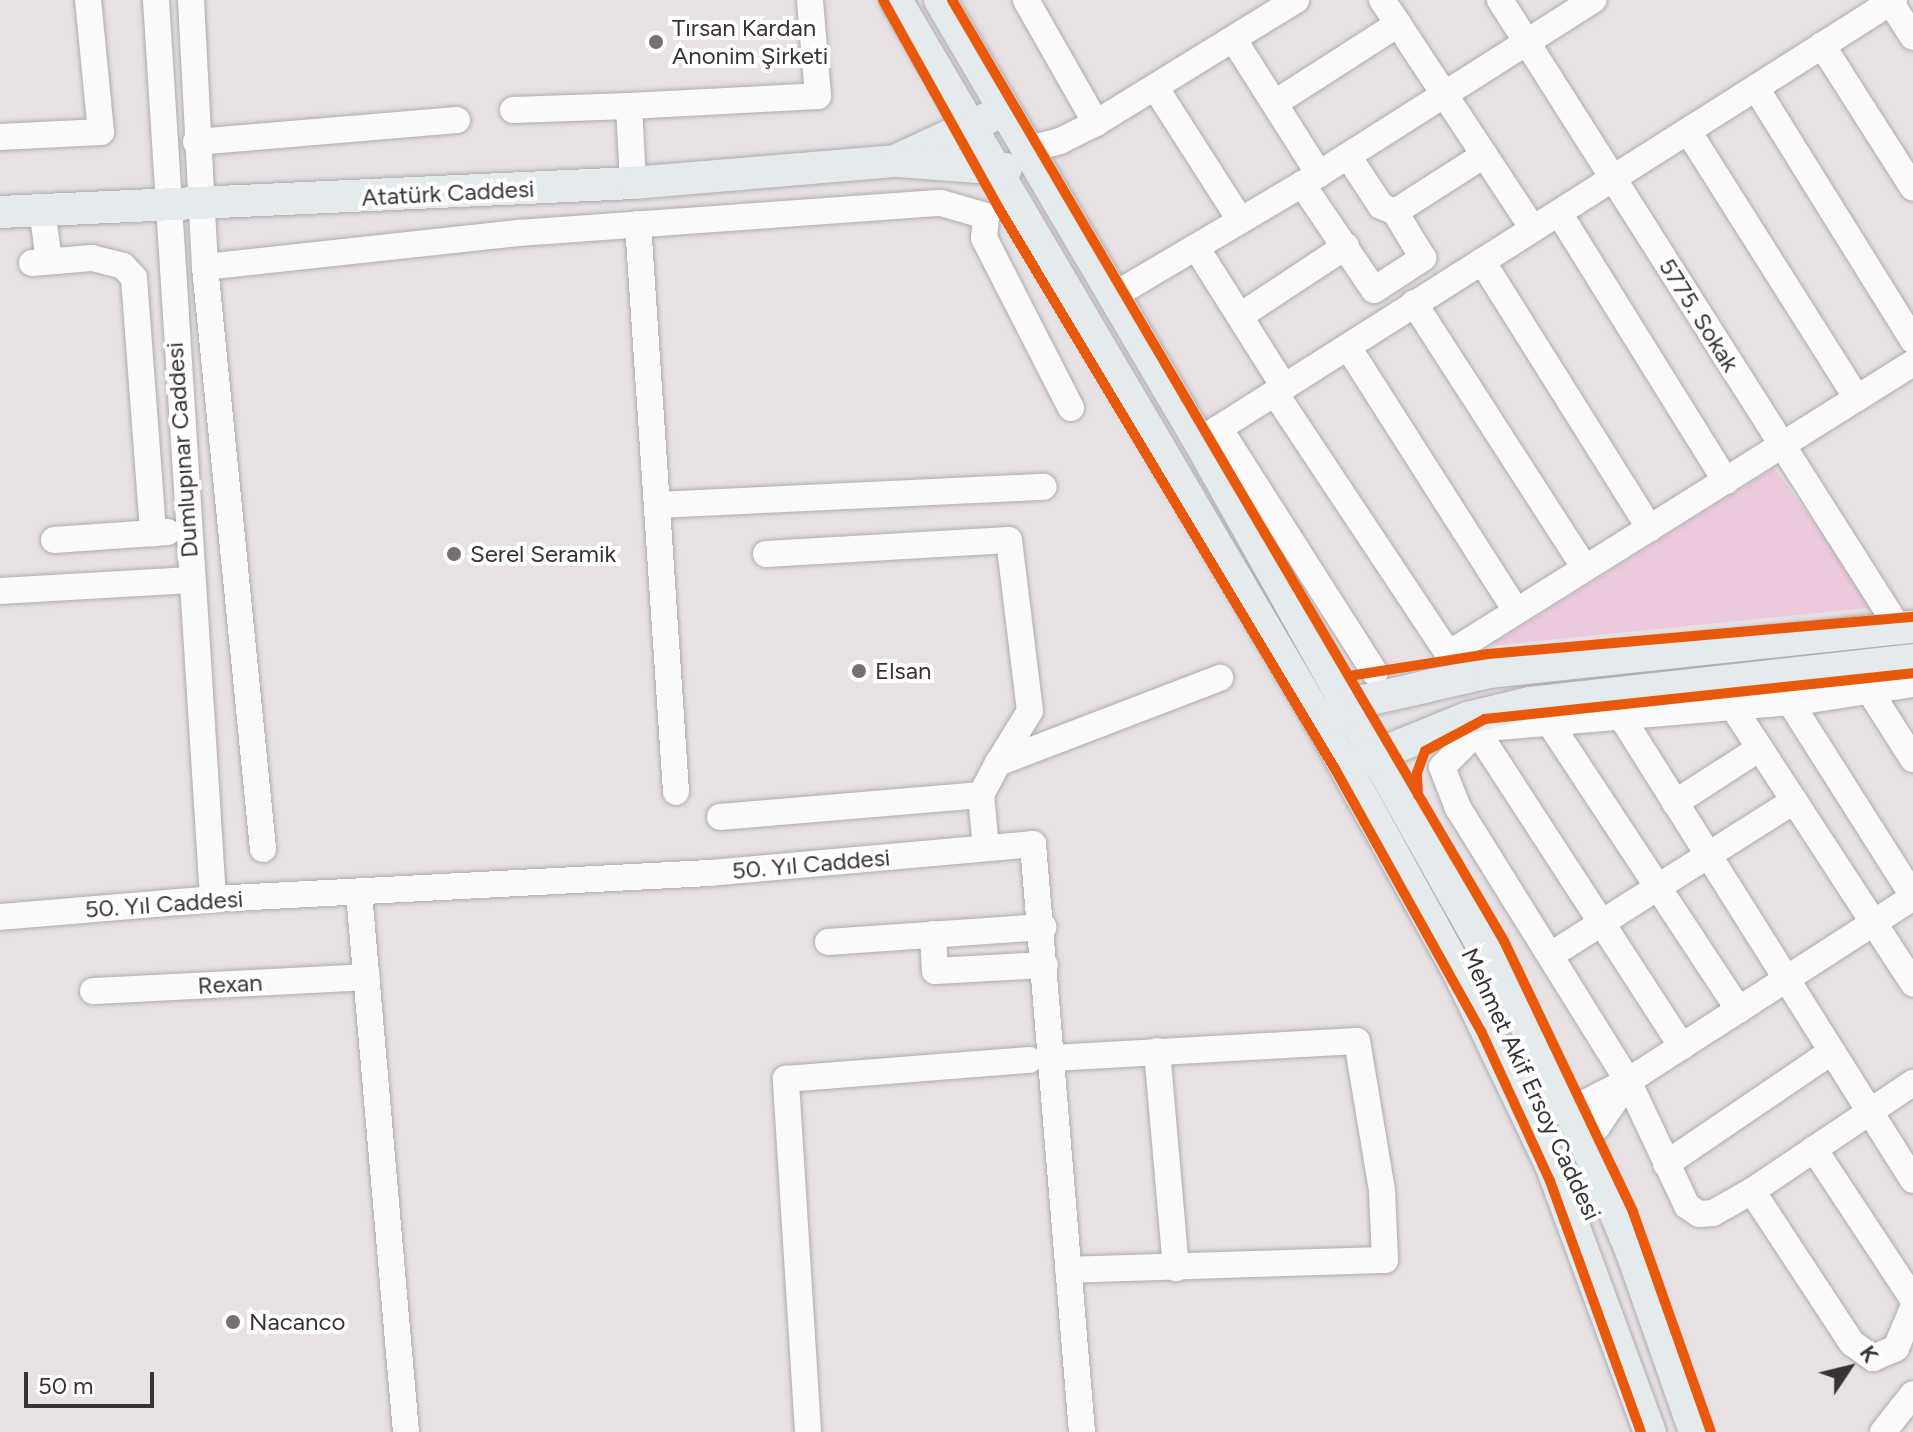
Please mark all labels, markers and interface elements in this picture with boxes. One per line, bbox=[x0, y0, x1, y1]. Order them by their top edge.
place label: Tırsan Kardan Anonim Şirketi bbox=[672, 14, 828, 70]
marker: Tırsan Kardan Anonim Şirketi bbox=[647, 33, 665, 51]
street label: Atatürk Caddesi bbox=[361, 174, 535, 212]
street label: 5775. Sokak bbox=[1653, 253, 1745, 377]
street label: Dumlupınar Caddesi bbox=[160, 341, 204, 559]
place label: Serel Seramik bbox=[470, 540, 616, 568]
marker: Serel Seramik bbox=[445, 545, 463, 563]
place label: Elsan bbox=[875, 657, 931, 685]
marker: Elsan bbox=[850, 662, 868, 680]
street label: 50. Yıl Caddesi bbox=[731, 843, 891, 885]
street label: 50. Yıl Caddesi bbox=[84, 884, 244, 924]
street label: Mehmet Akif Ersoy Caddesi bbox=[1455, 943, 1607, 1225]
street label: Rexan bbox=[197, 968, 263, 1000]
place label: Nacanco bbox=[249, 1308, 345, 1336]
marker: Nacanco bbox=[224, 1313, 242, 1331]
north arrow bbox=[1809, 1328, 1889, 1408]
text: K bbox=[1854, 1340, 1884, 1368]
scale bar bbox=[28, 1356, 158, 1406]
text: 50 m bbox=[38, 1371, 94, 1400]

